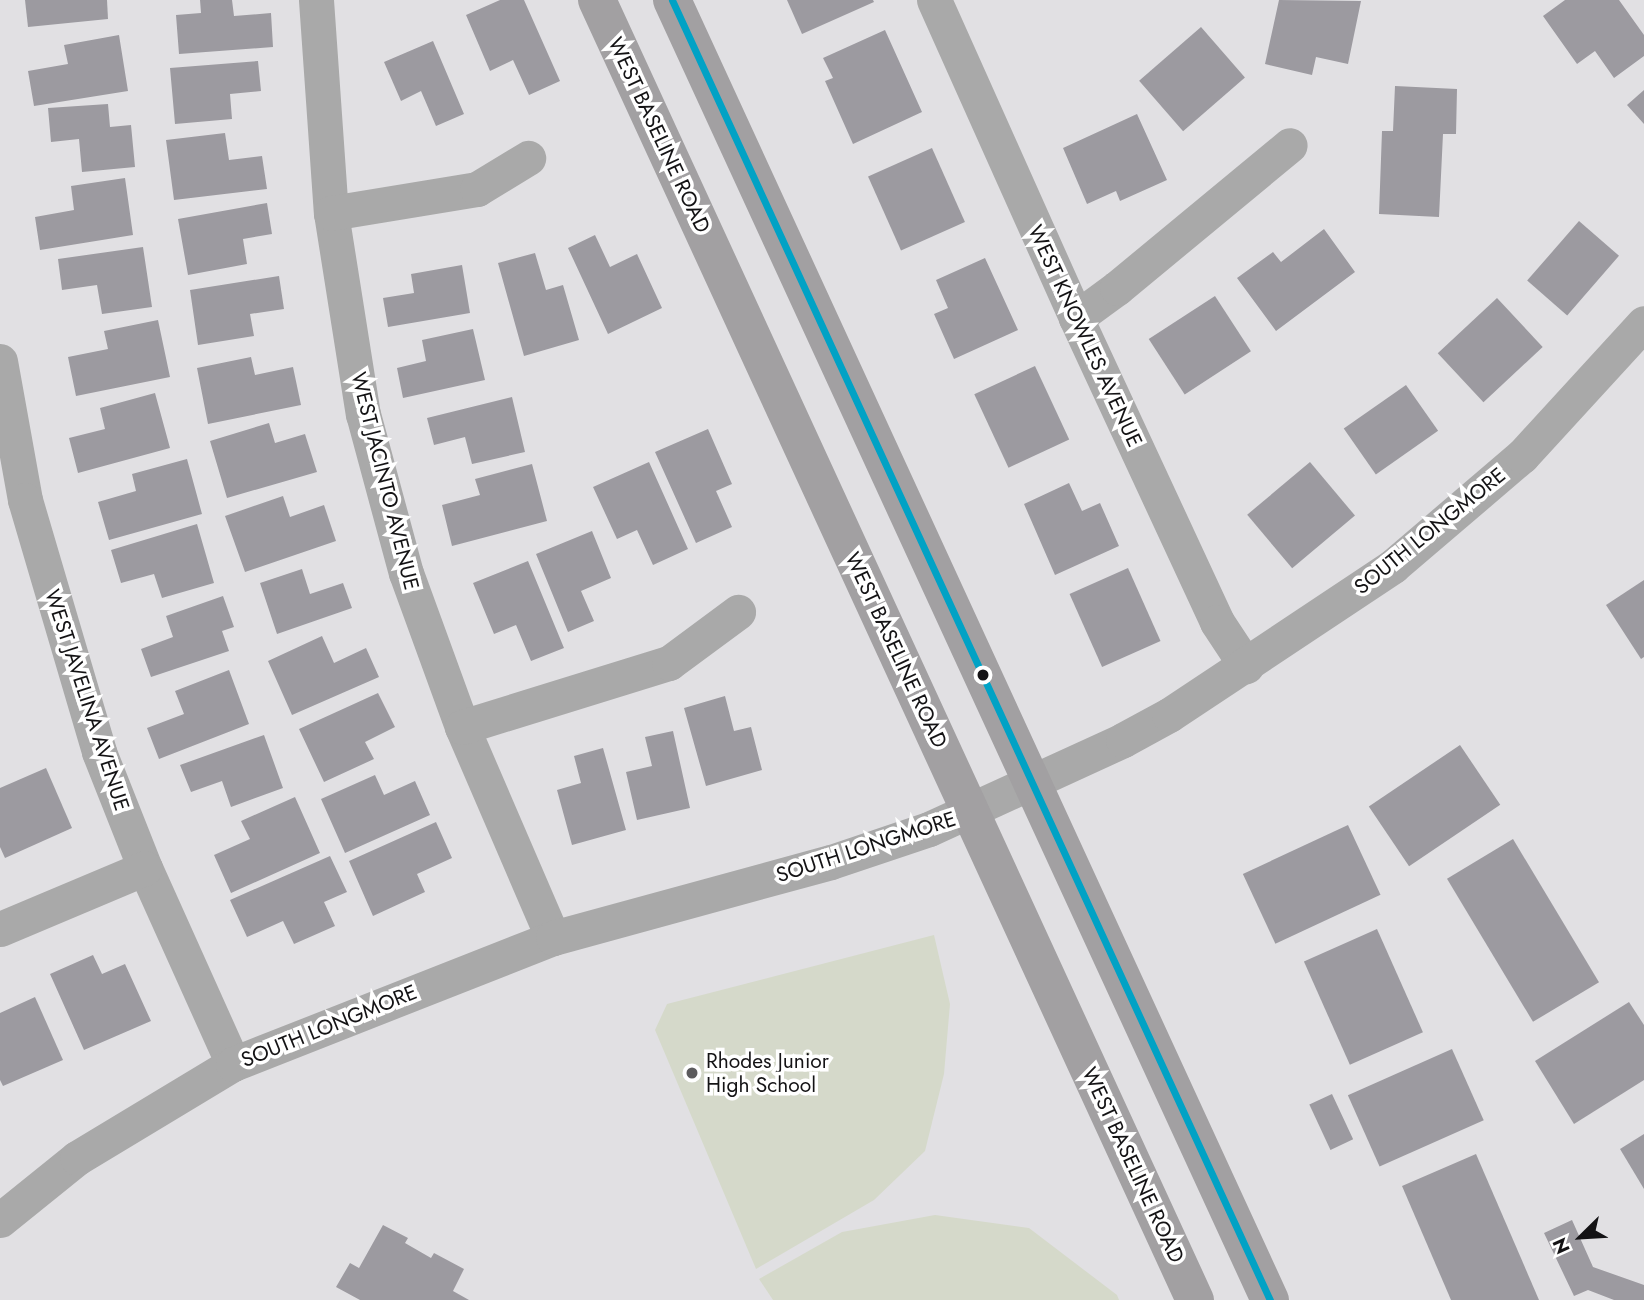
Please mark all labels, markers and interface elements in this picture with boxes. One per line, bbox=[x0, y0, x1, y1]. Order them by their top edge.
street label: WEST BASELINE ROAD bbox=[603, 33, 715, 237]
street label: WEST KNOWLES AVENUE bbox=[1022, 221, 1148, 451]
street label: WEST JACINTO AVENUE bbox=[346, 369, 424, 593]
street label: SOUTH LONGMORE bbox=[1349, 462, 1511, 600]
street label: WEST BASELINE ROAD bbox=[840, 548, 952, 752]
street label: WEST JAVELINA AVENUE bbox=[39, 586, 135, 814]
unlabelled marker bbox=[976, 668, 990, 682]
street label: SOUTH LONGMORE bbox=[773, 806, 959, 888]
street label: SOUTH LONGMORE bbox=[237, 979, 421, 1073]
place label: Rhodes Junior High School bbox=[706, 1048, 829, 1098]
street label: WEST BASELINE ROAD bbox=[1077, 1063, 1189, 1267]
marker: Rhodes Junior High School bbox=[684, 1065, 700, 1081]
north arrow bbox=[1546, 1202, 1616, 1272]
text: N bbox=[1546, 1233, 1577, 1258]

